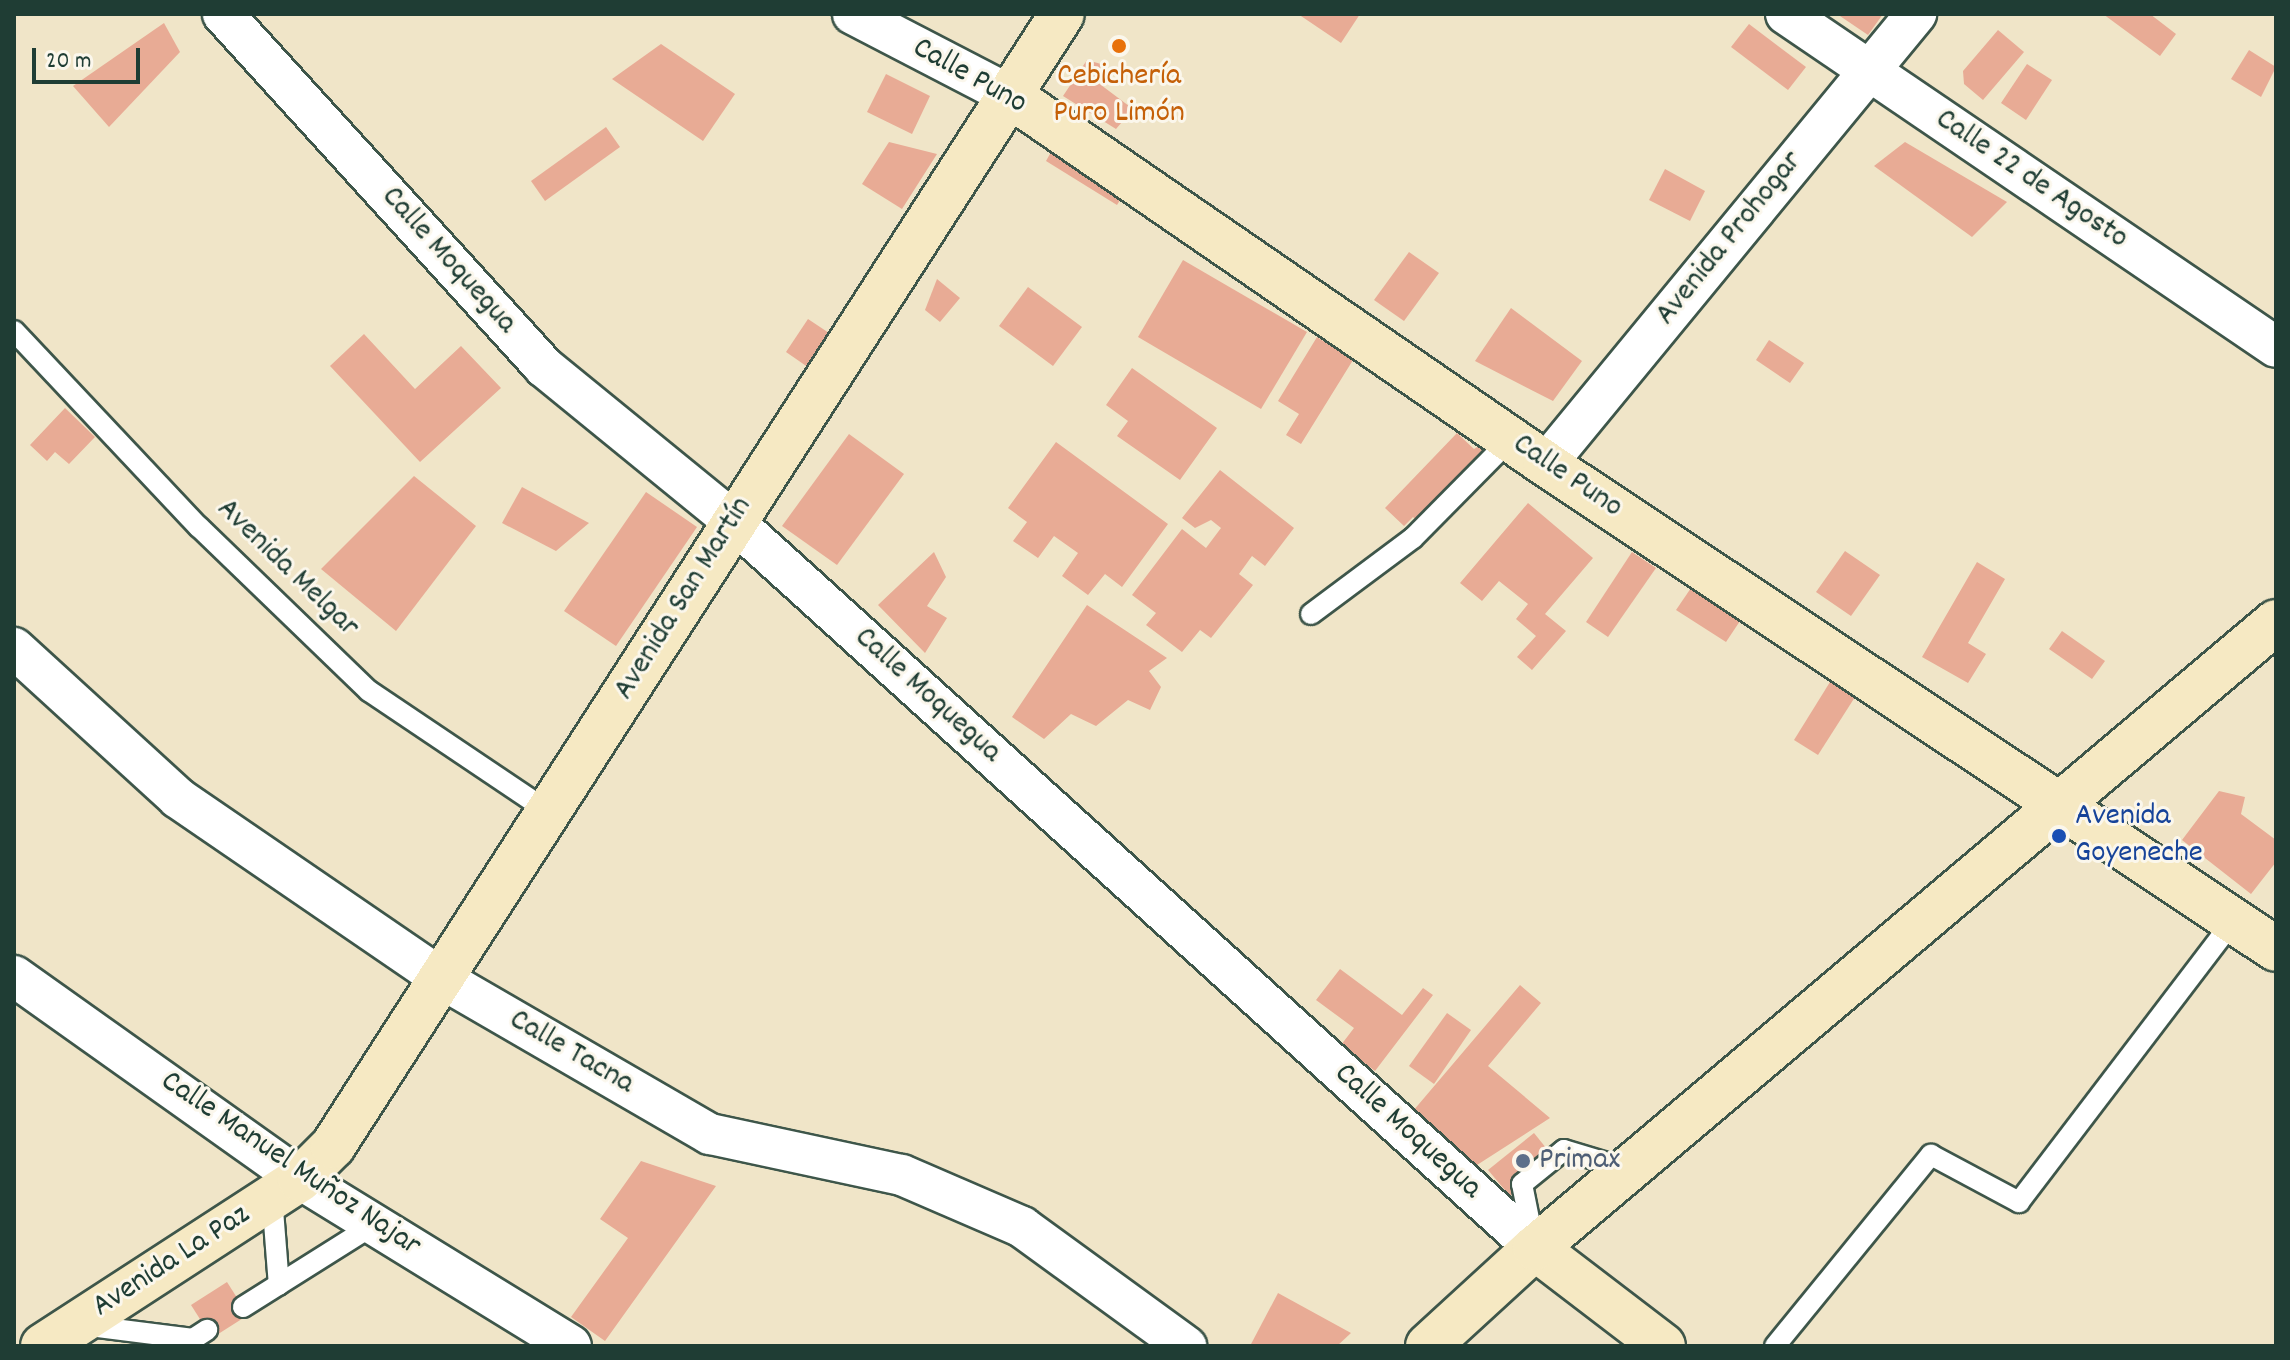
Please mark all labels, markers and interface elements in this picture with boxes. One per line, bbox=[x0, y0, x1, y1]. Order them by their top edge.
street label: Calle Puno bbox=[905, 30, 1033, 124]
scale bar bbox=[36, 32, 144, 82]
marker: Cebichería Puro Limón bbox=[1110, 37, 1128, 55]
text: 20 m bbox=[46, 45, 92, 79]
place label: Cebichería Puro Limón bbox=[1053, 59, 1185, 134]
street label: Calle 22 de Agosto bbox=[1927, 101, 2135, 259]
street label: Avenida Prohogar bbox=[1648, 144, 1812, 334]
street label: Calle Moquegua bbox=[372, 179, 524, 343]
street label: Calle Puno bbox=[1505, 426, 1629, 528]
street label: Avenida San Martín bbox=[606, 490, 762, 708]
street label: Avenida Melgar bbox=[207, 491, 367, 647]
street label: Calle Moquegua bbox=[845, 620, 1009, 772]
place label: Avenida Goyeneche bbox=[2075, 799, 2203, 874]
marker: Avenida Goyeneche bbox=[2050, 827, 2068, 845]
street label: Calle Tacna bbox=[502, 1002, 640, 1104]
street label: Calle Moquegua bbox=[1325, 1056, 1489, 1208]
street label: Calle Manuel Muñoz Najar bbox=[152, 1064, 428, 1266]
place label: Primax bbox=[1539, 1142, 1620, 1180]
marker: Primax bbox=[1514, 1152, 1532, 1170]
street label: Avenida La Paz bbox=[86, 1197, 258, 1327]

